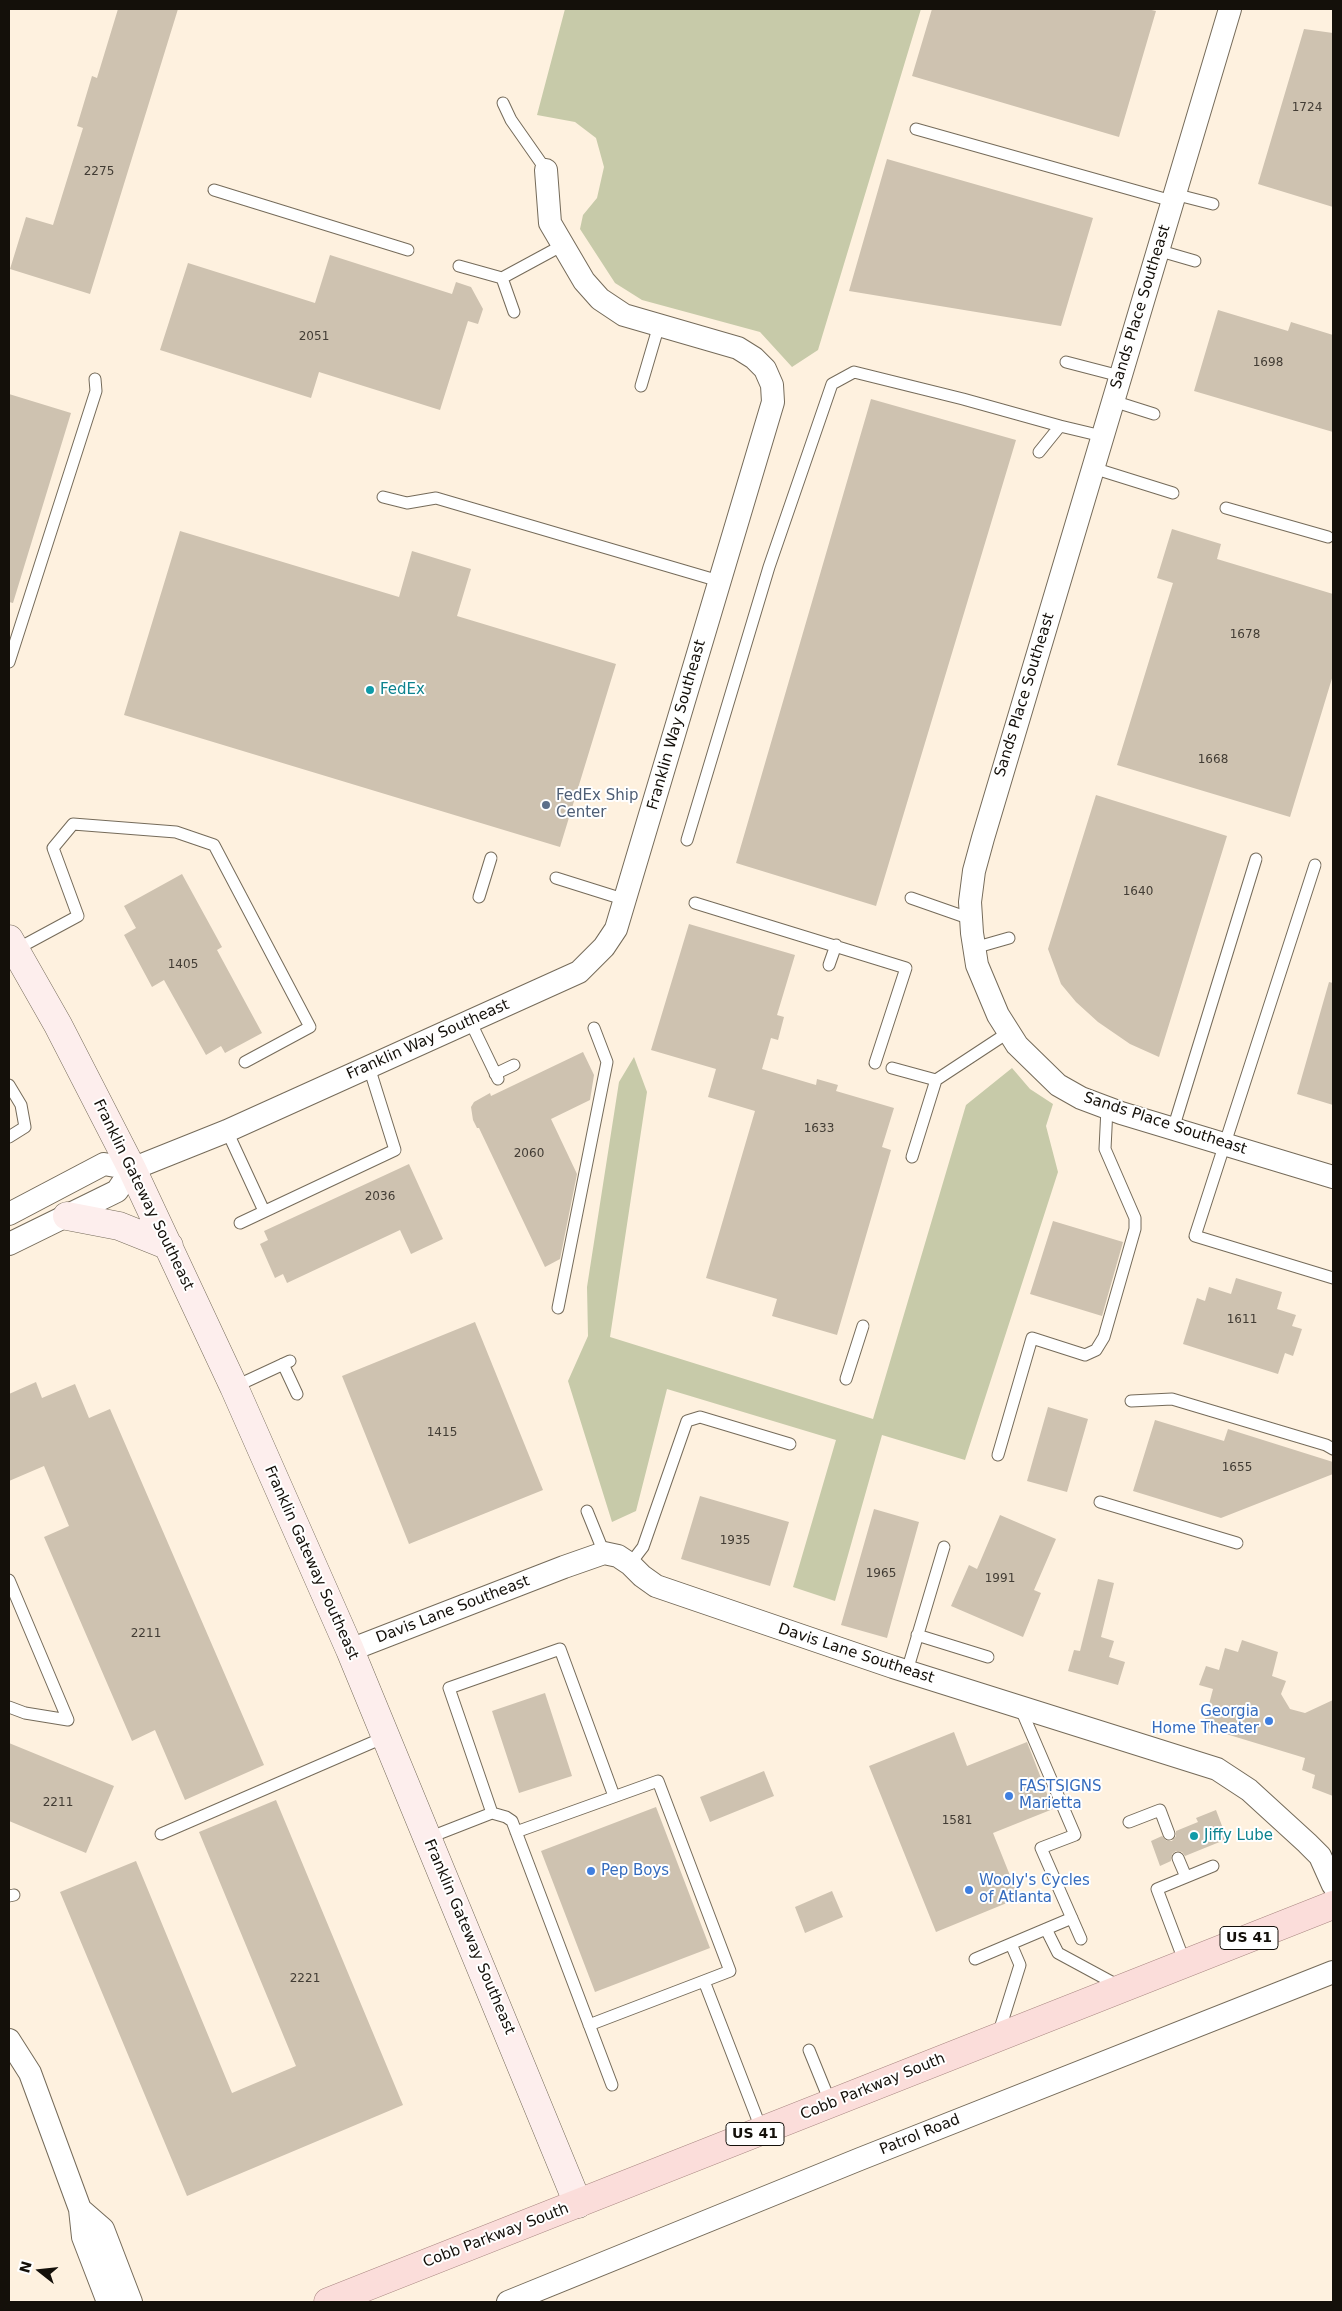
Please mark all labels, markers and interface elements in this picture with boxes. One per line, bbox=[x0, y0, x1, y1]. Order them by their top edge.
house number: 1724 bbox=[1292, 101, 1322, 115]
house number: 2275 bbox=[84, 165, 114, 179]
street label: Sands Place Southeast bbox=[1107, 223, 1175, 391]
house number: 2051 bbox=[299, 330, 329, 344]
house number: 1698 bbox=[1253, 356, 1283, 370]
street label: Sands Place Southeast bbox=[991, 611, 1059, 779]
house number: 1678 bbox=[1230, 628, 1260, 642]
street label: Franklin Way Southeast bbox=[644, 638, 710, 812]
place label: FedEx bbox=[380, 681, 425, 699]
marker: FedEx bbox=[364, 684, 376, 696]
house number: 1668 bbox=[1198, 753, 1228, 767]
place label: FedEx Ship Center bbox=[556, 787, 638, 822]
marker: FedEx Ship Center bbox=[540, 799, 552, 811]
house number: 1640 bbox=[1123, 885, 1153, 899]
house number: 1405 bbox=[168, 958, 198, 972]
street label: Franklin Way Southeast bbox=[344, 996, 512, 1084]
street label: Sands Place Southeast bbox=[1081, 1089, 1249, 1159]
street label: Franklin Gateway Southeast bbox=[89, 1096, 197, 1294]
house number: 1633 bbox=[804, 1122, 834, 1136]
house number: 2060 bbox=[514, 1147, 544, 1161]
house number: 2036 bbox=[365, 1190, 395, 1204]
house number: 1611 bbox=[1227, 1313, 1257, 1327]
house number: 1415 bbox=[427, 1426, 457, 1440]
house number: 1655 bbox=[1222, 1461, 1252, 1475]
street label: Franklin Gateway Southeast bbox=[260, 1463, 362, 1663]
house number: 1935 bbox=[720, 1534, 750, 1548]
house number: 1965 bbox=[866, 1567, 896, 1581]
street label: Davis Lane Southeast bbox=[374, 1572, 532, 1648]
house number: 1991 bbox=[985, 1572, 1015, 1586]
street label: Davis Lane Southeast bbox=[776, 1620, 936, 1688]
house number: 2211 bbox=[131, 1627, 161, 1641]
place label: Georgia Home Theater bbox=[1152, 1703, 1259, 1738]
marker: Georgia Home Theater bbox=[1263, 1715, 1275, 1727]
place label: FASTSIGNS Marietta bbox=[1019, 1778, 1102, 1813]
marker: FASTSIGNS Marietta bbox=[1003, 1790, 1015, 1802]
house number: 2211 bbox=[43, 1796, 73, 1810]
house number: 1581 bbox=[942, 1814, 972, 1828]
place label: Jiffy Lube bbox=[1204, 1827, 1273, 1845]
marker: Jiffy Lube bbox=[1188, 1830, 1200, 1842]
street label: Franklin Gateway Southeast bbox=[420, 1837, 518, 2037]
place label: Pep Boys bbox=[601, 1862, 669, 1880]
marker: Pep Boys bbox=[585, 1865, 597, 1877]
place label: Wooly's Cycles of Atlanta bbox=[979, 1872, 1090, 1907]
marker: Wooly's Cycles of Atlanta bbox=[963, 1884, 975, 1896]
road number: US 41 bbox=[1220, 1926, 1278, 1950]
house number: 2221 bbox=[290, 1972, 320, 1986]
street label: Cobb Parkway South bbox=[798, 2050, 948, 2124]
street label: Patrol Road bbox=[877, 2111, 963, 2159]
road number: US 41 bbox=[726, 2122, 784, 2146]
street label: Cobb Parkway South bbox=[421, 2200, 571, 2272]
north arrow bbox=[15, 2246, 65, 2296]
text: N bbox=[16, 2259, 35, 2275]

